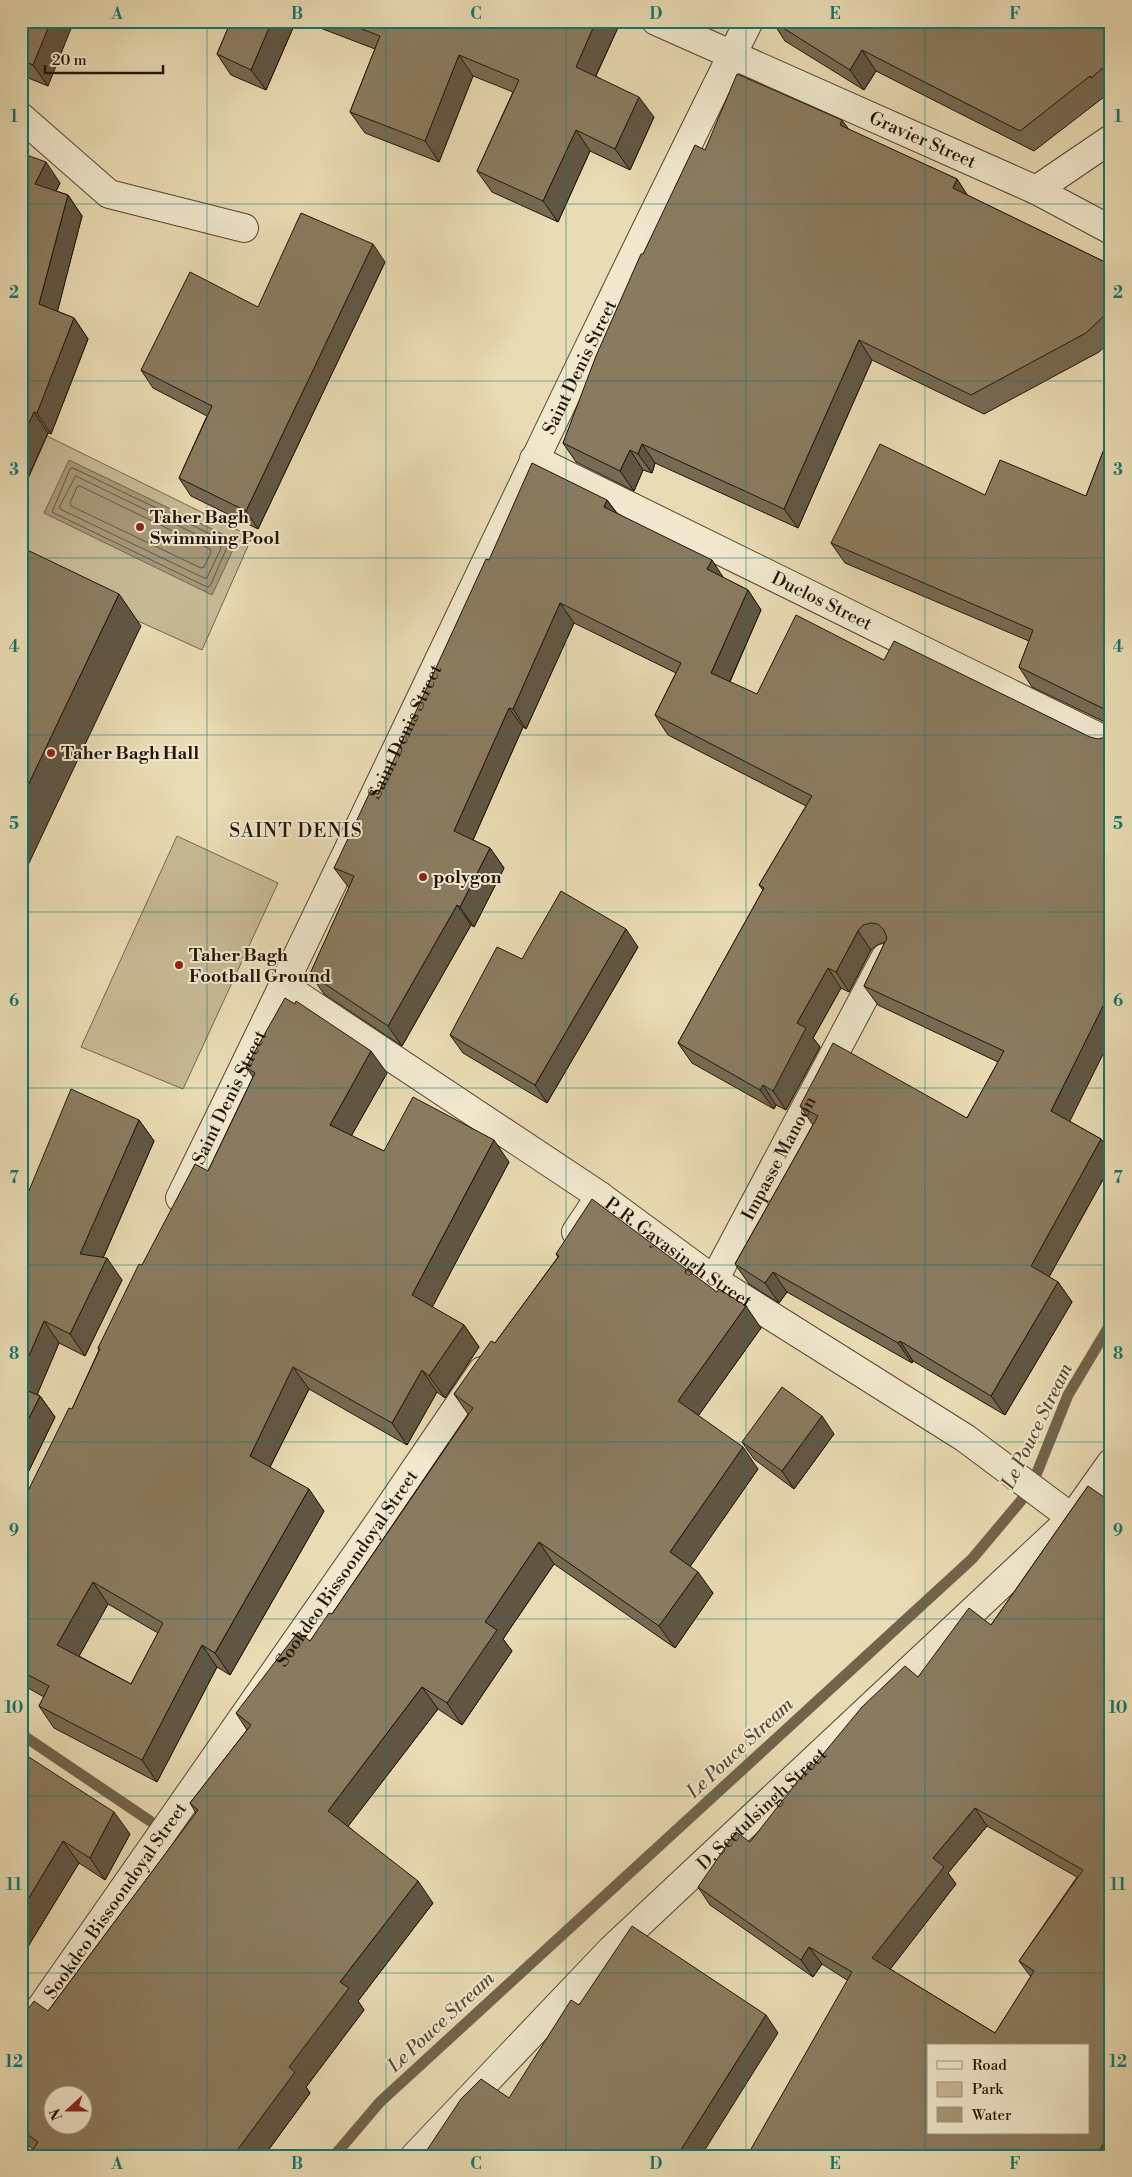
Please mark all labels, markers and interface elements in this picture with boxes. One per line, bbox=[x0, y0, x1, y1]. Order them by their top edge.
text: A bbox=[110, 4, 123, 24]
text: B bbox=[291, 4, 303, 24]
text: C bbox=[470, 4, 482, 24]
text: D bbox=[650, 4, 663, 24]
text: E bbox=[829, 4, 841, 24]
text: F bbox=[1009, 4, 1021, 24]
scale bar bbox=[45, 42, 162, 74]
text: 20 m bbox=[52, 51, 87, 70]
street label: Gravier Street bbox=[866, 106, 980, 174]
text: 1 bbox=[10, 107, 18, 127]
text: 1 bbox=[1114, 107, 1122, 127]
text: 2 bbox=[9, 283, 19, 303]
text: 2 bbox=[1113, 283, 1123, 303]
street label: Saint Denis Street bbox=[537, 295, 622, 438]
text: 3 bbox=[9, 460, 19, 480]
text: 3 bbox=[1113, 460, 1123, 480]
place label: Taher Bagh Swimming Pool bbox=[150, 506, 280, 550]
marker: Taher Bagh Swimming Pool bbox=[134, 521, 146, 533]
street label: Duclos Street bbox=[768, 566, 877, 635]
text: 4 bbox=[9, 637, 20, 657]
text: 4 bbox=[1113, 637, 1124, 657]
street label: Saint Denis Street bbox=[363, 660, 447, 803]
place label: Taher Bagh Hall bbox=[61, 742, 199, 765]
marker: Taher Bagh Hall bbox=[45, 747, 57, 759]
text: 5 bbox=[9, 814, 19, 834]
text: 5 bbox=[1113, 814, 1123, 834]
district label: SAINT DENIS bbox=[229, 819, 363, 843]
place label: polygon bbox=[433, 866, 502, 889]
marker: polygon bbox=[417, 871, 429, 883]
place label: Taher Bagh Football Ground bbox=[189, 944, 331, 988]
marker: Taher Bagh Football Ground bbox=[173, 959, 185, 971]
text: 6 bbox=[9, 991, 19, 1011]
text: 6 bbox=[1113, 991, 1123, 1011]
street label: Saint Denis Street bbox=[187, 1026, 272, 1168]
street label: Impasse Manoon bbox=[736, 1092, 821, 1224]
text: 7 bbox=[9, 1168, 19, 1188]
text: 7 bbox=[1113, 1168, 1123, 1188]
street label: P. R. Gayasingh Street bbox=[600, 1192, 757, 1313]
text: 8 bbox=[9, 1344, 19, 1364]
text: 8 bbox=[1113, 1344, 1123, 1364]
water label: Le Pouce Stream bbox=[996, 1359, 1078, 1494]
street label: Sookdeo Bissoondoyal Street bbox=[270, 1465, 423, 1671]
text: 9 bbox=[9, 1521, 19, 1541]
text: 9 bbox=[1113, 1521, 1123, 1541]
water label: Le Pouce Stream bbox=[681, 1692, 799, 1804]
text: 10 bbox=[5, 1698, 23, 1718]
text: 10 bbox=[1109, 1698, 1127, 1718]
street label: D. Seetulsingh Street bbox=[692, 1742, 832, 1875]
street label: Sookdeo Bissoondoyal Street bbox=[39, 1797, 192, 2003]
text: 11 bbox=[6, 1875, 22, 1895]
text: 11 bbox=[1110, 1875, 1126, 1895]
water label: Le Pouce Stream bbox=[382, 1966, 500, 2078]
legend bbox=[927, 2044, 1090, 2134]
text: 12 bbox=[5, 2052, 23, 2072]
text: 12 bbox=[1109, 2052, 1127, 2072]
text: Road bbox=[972, 2056, 1007, 2075]
text: Park bbox=[972, 2080, 1004, 2099]
north arrow bbox=[42, 2084, 92, 2134]
text: N bbox=[46, 2106, 67, 2123]
text: Water bbox=[971, 2106, 1012, 2125]
text: A bbox=[110, 2154, 123, 2174]
text: B bbox=[291, 2154, 303, 2174]
text: C bbox=[470, 2154, 482, 2174]
text: D bbox=[650, 2154, 663, 2174]
text: E bbox=[829, 2154, 841, 2174]
text: F bbox=[1009, 2154, 1021, 2174]

